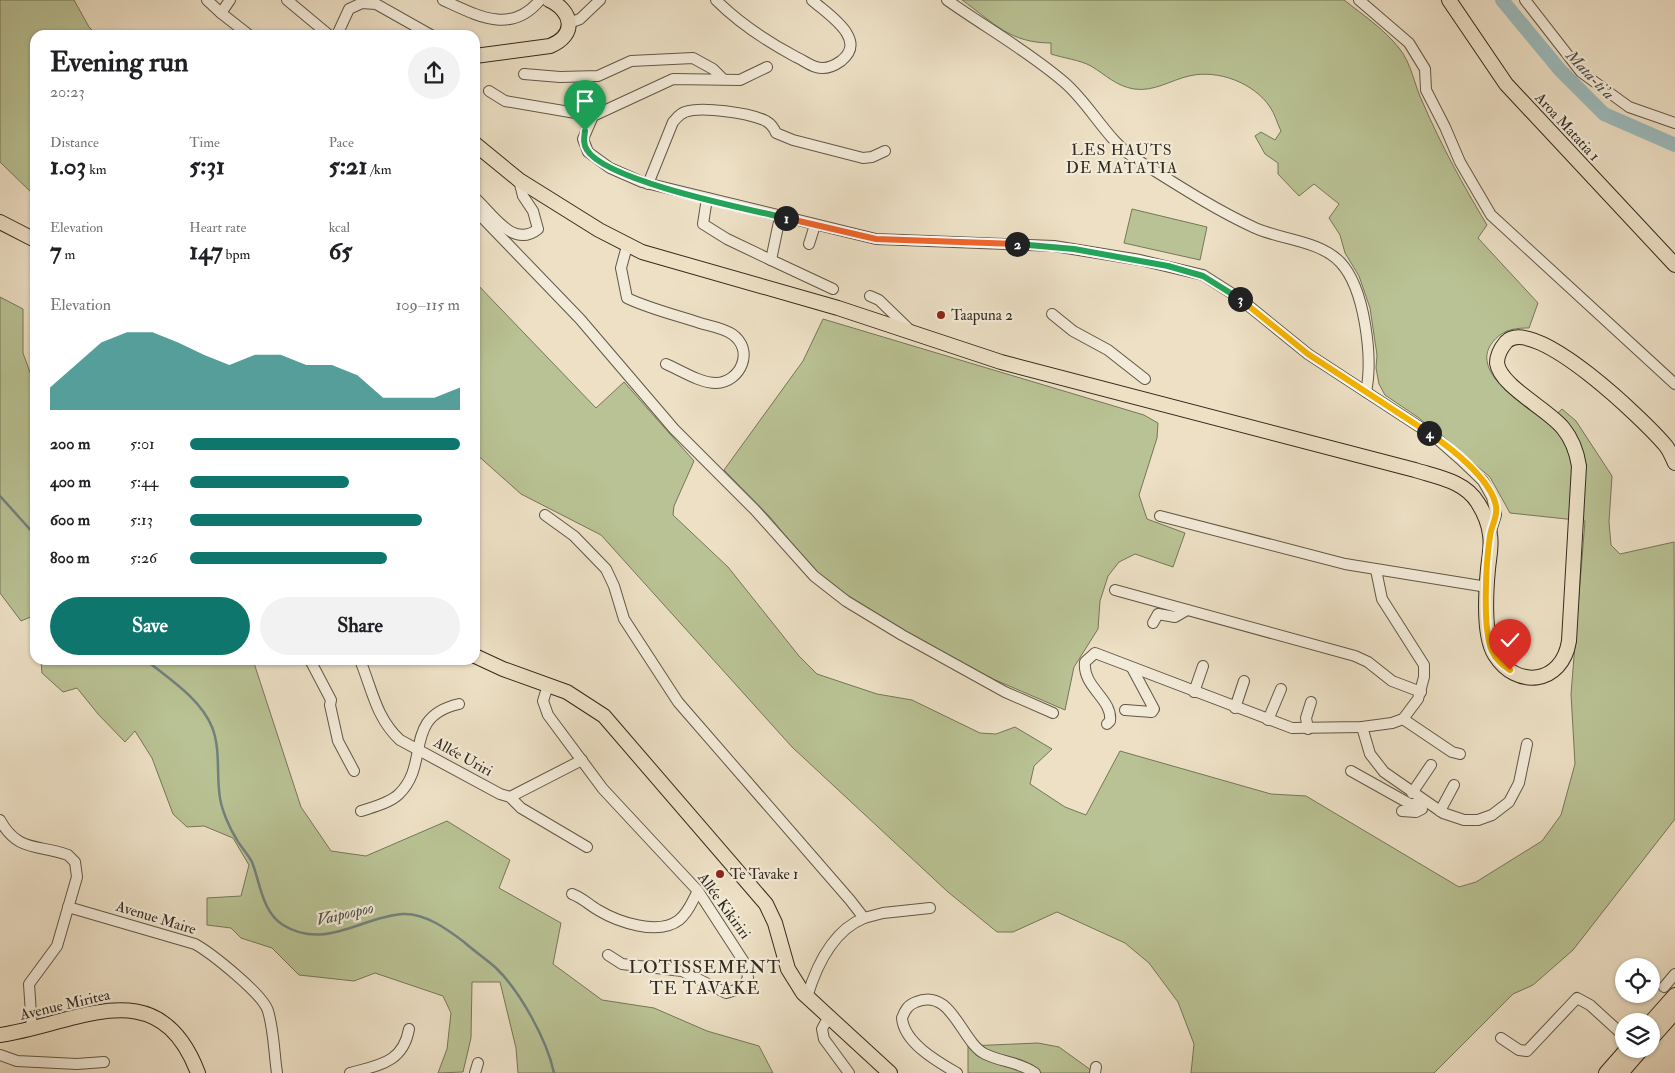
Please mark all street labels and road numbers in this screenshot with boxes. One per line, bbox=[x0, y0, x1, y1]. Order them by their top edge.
street label: Aroa Matatia 1 bbox=[1530, 88, 1604, 165]
street label: Allée Uriri bbox=[429, 733, 496, 781]
street label: Allée Kikiriri bbox=[693, 868, 755, 943]
street label: Avenue Maire bbox=[113, 896, 198, 939]
street label: Avenue Miritea bbox=[17, 985, 113, 1025]

